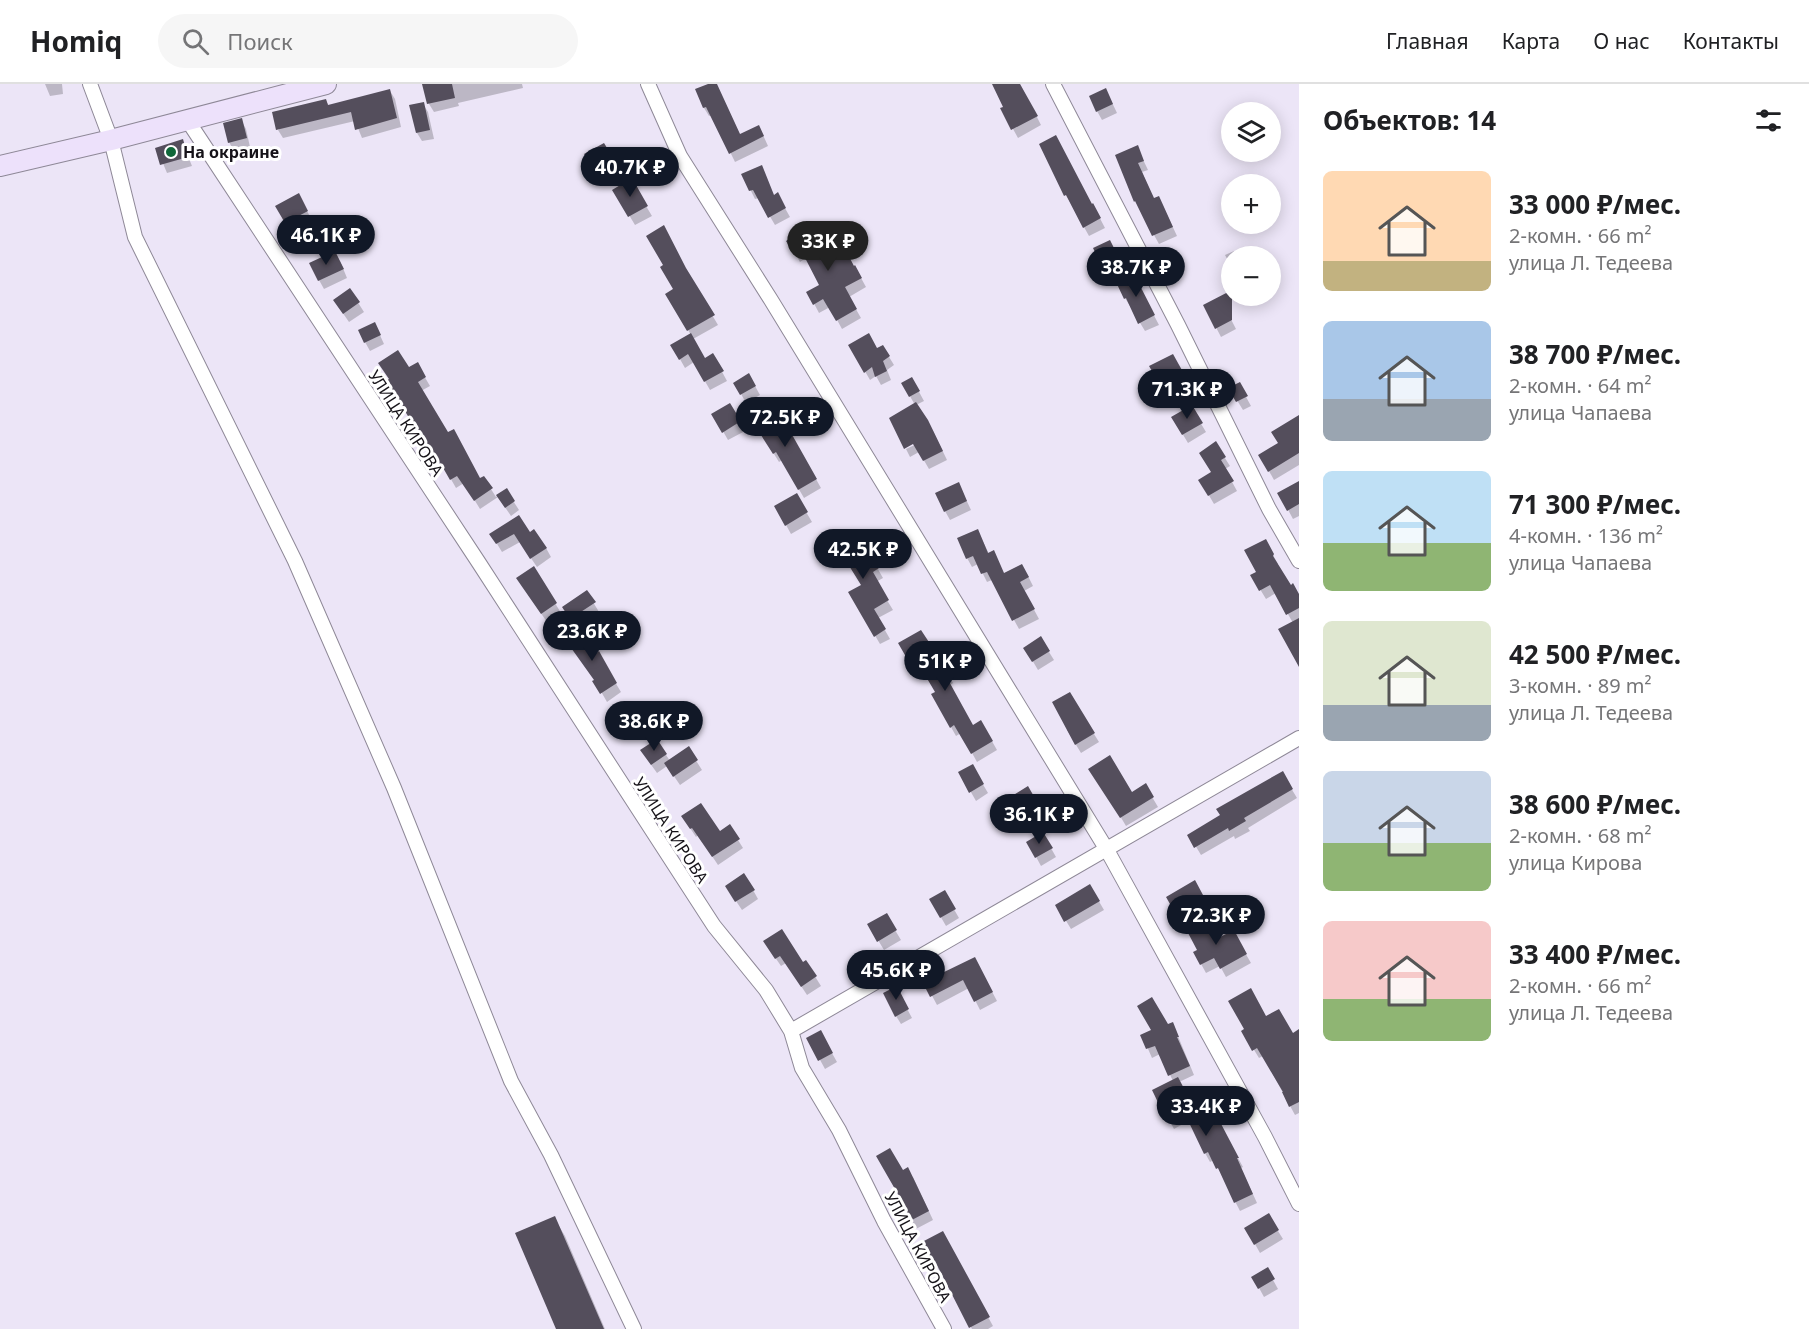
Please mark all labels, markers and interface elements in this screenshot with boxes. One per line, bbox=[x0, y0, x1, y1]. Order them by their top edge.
search box bbox=[158, 14, 578, 68]
text: Homiq bbox=[30, 22, 122, 60]
icon: search bbox=[179, 25, 212, 58]
text: Поиск bbox=[227, 26, 293, 56]
text: Главная bbox=[1386, 27, 1469, 55]
text: Карта bbox=[1502, 27, 1560, 55]
text: О нас bbox=[1593, 27, 1650, 55]
text: Контакты bbox=[1683, 27, 1779, 55]
map controls bbox=[1221, 102, 1281, 306]
button: layers bbox=[1221, 102, 1281, 162]
text: Объектов: 14 bbox=[1323, 102, 1496, 138]
icon: filters bbox=[1752, 104, 1785, 137]
place label: На окраине bbox=[183, 141, 279, 163]
marker: На окраине bbox=[164, 145, 178, 159]
pin: 40.7K ₽ bbox=[575, 147, 685, 198]
text: 40.7K ₽ bbox=[595, 153, 665, 180]
button: + bbox=[1221, 174, 1281, 234]
text: 33 000 ₽/мес. bbox=[1509, 186, 1681, 222]
icon: home bbox=[1371, 195, 1443, 267]
pin: 46.1K ₽ bbox=[271, 215, 381, 266]
text: 46.1K ₽ bbox=[291, 221, 361, 248]
pin: 33K ₽ bbox=[786, 221, 870, 272]
text: 2-комн. · 66 m² bbox=[1509, 222, 1652, 249]
text: 33K ₽ bbox=[801, 227, 855, 254]
button: − bbox=[1221, 246, 1281, 306]
pin: 38.7K ₽ bbox=[1081, 247, 1191, 298]
text: улица Л. Тедеева bbox=[1509, 249, 1673, 276]
text: 38.7K ₽ bbox=[1101, 253, 1171, 280]
text: 38 700 ₽/мес. bbox=[1509, 336, 1681, 372]
icon: home bbox=[1371, 345, 1443, 417]
street label: УЛИЦА КИРОВА bbox=[363, 366, 449, 481]
pin: 71.3K ₽ bbox=[1132, 369, 1242, 420]
text: 2-комн. · 64 m² bbox=[1509, 372, 1652, 399]
text: 71.3K ₽ bbox=[1152, 375, 1222, 402]
pin: 72.5K ₽ bbox=[730, 397, 840, 448]
text: улица Чапаева bbox=[1509, 399, 1652, 426]
text: 72.5K ₽ bbox=[750, 403, 820, 430]
text: 71 300 ₽/мес. bbox=[1509, 486, 1681, 522]
icon: home bbox=[1371, 495, 1443, 567]
text: 4-комн. · 136 m² bbox=[1509, 522, 1663, 549]
pin: 42.5K ₽ bbox=[808, 529, 918, 580]
text: 42.5K ₽ bbox=[828, 535, 898, 562]
text: улица Чапаева bbox=[1509, 549, 1652, 576]
pin: 23.6K ₽ bbox=[537, 611, 647, 662]
text: 23.6K ₽ bbox=[557, 617, 627, 644]
text: 42 500 ₽/мес. bbox=[1509, 636, 1681, 672]
pin: 51K ₽ bbox=[903, 641, 987, 692]
icon: home bbox=[1371, 645, 1443, 717]
text: 51K ₽ bbox=[918, 647, 972, 674]
text: 3-комн. · 89 m² bbox=[1509, 672, 1652, 699]
text: улица Л. Тедеева bbox=[1509, 699, 1673, 726]
pin: 38.6K ₽ bbox=[599, 701, 709, 752]
text: 38.6K ₽ bbox=[619, 707, 689, 734]
street label: УЛИЦА КИРОВА bbox=[628, 773, 714, 888]
text: 38 600 ₽/мес. bbox=[1509, 786, 1681, 822]
pin: 36.1K ₽ bbox=[984, 794, 1094, 845]
icon: home bbox=[1371, 795, 1443, 867]
text: 36.1K ₽ bbox=[1004, 800, 1074, 827]
text: 2-комн. · 68 m² bbox=[1509, 822, 1652, 849]
text: улица Кирова bbox=[1509, 849, 1642, 876]
pin: 72.3K ₽ bbox=[1161, 895, 1271, 946]
text: 72.3K ₽ bbox=[1181, 901, 1251, 928]
text: 33 400 ₽/мес. bbox=[1509, 936, 1681, 972]
icon: home bbox=[1371, 945, 1443, 1017]
pin: 45.6K ₽ bbox=[841, 950, 951, 1001]
text: 45.6K ₽ bbox=[861, 956, 931, 983]
text: 2-комн. · 66 m² bbox=[1509, 972, 1652, 999]
text: улица Л. Тедеева bbox=[1509, 999, 1673, 1026]
pin: 33.4K ₽ bbox=[1151, 1086, 1261, 1137]
text: 33.4K ₽ bbox=[1171, 1092, 1241, 1119]
street label: УЛИЦА КИРОВА bbox=[880, 1188, 957, 1307]

